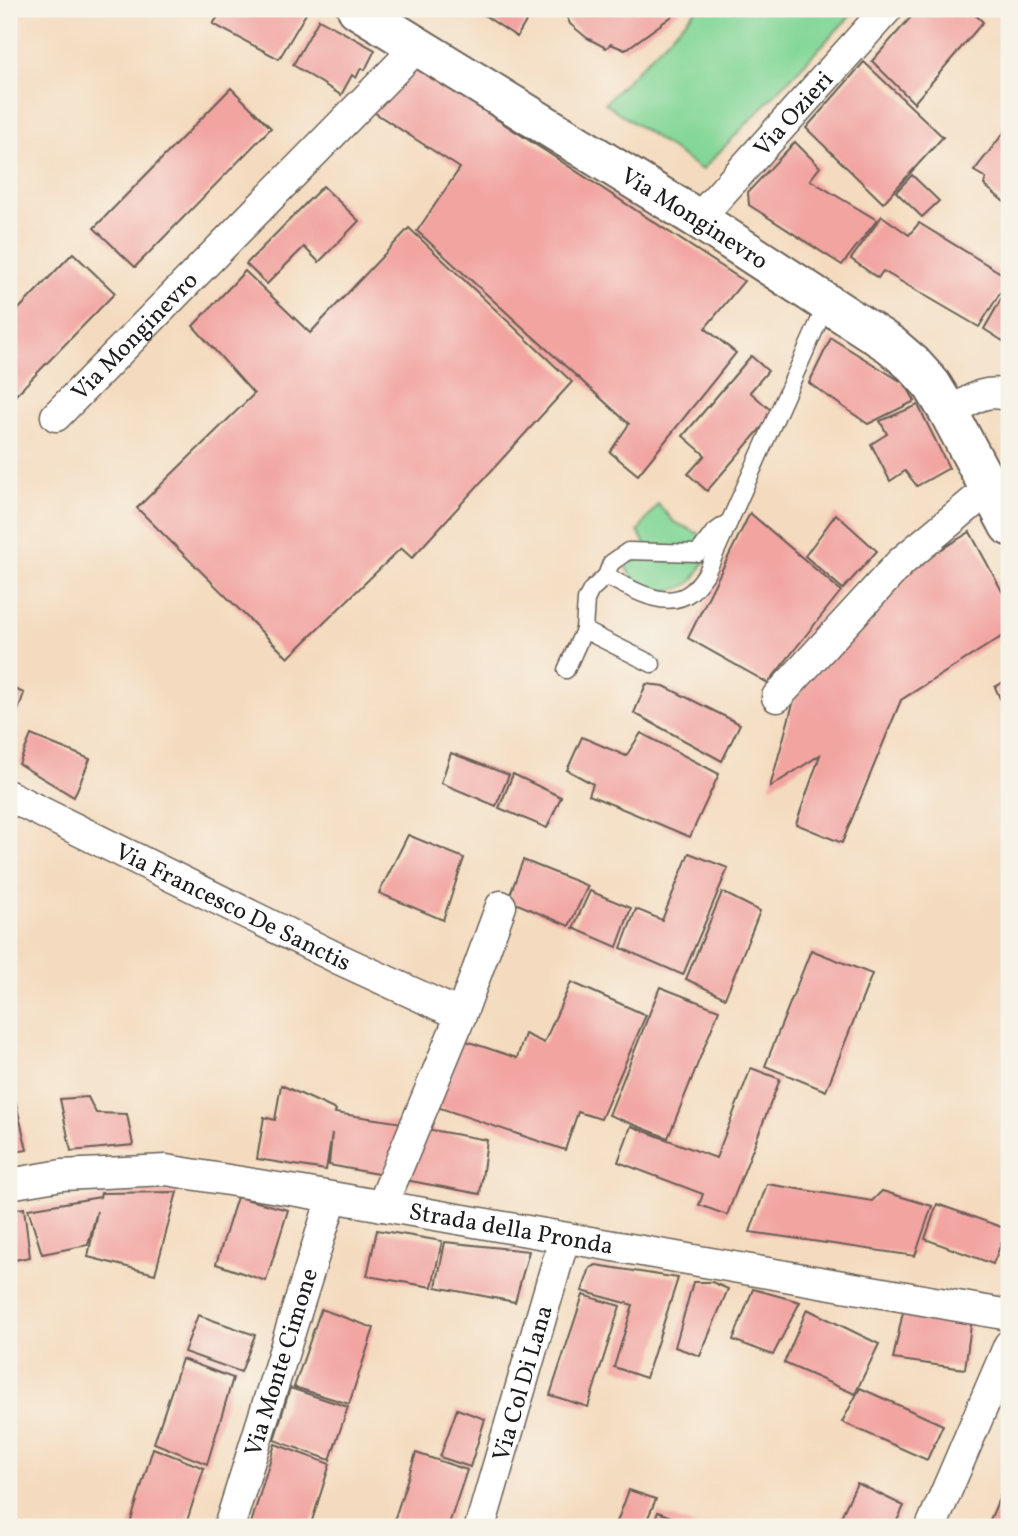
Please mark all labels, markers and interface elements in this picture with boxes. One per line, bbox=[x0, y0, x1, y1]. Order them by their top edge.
street label: Via Ozieri bbox=[747, 64, 842, 165]
street label: Via Monginevro bbox=[613, 160, 774, 279]
street label: Via Monginevro bbox=[65, 265, 207, 410]
street label: Via Francesco De Sanctis bbox=[109, 836, 356, 981]
street label: Strada della Pronda bbox=[406, 1196, 616, 1265]
street label: Via Monte Cimone bbox=[237, 1264, 328, 1461]
street label: Via Col Di Lana bbox=[485, 1302, 563, 1465]

